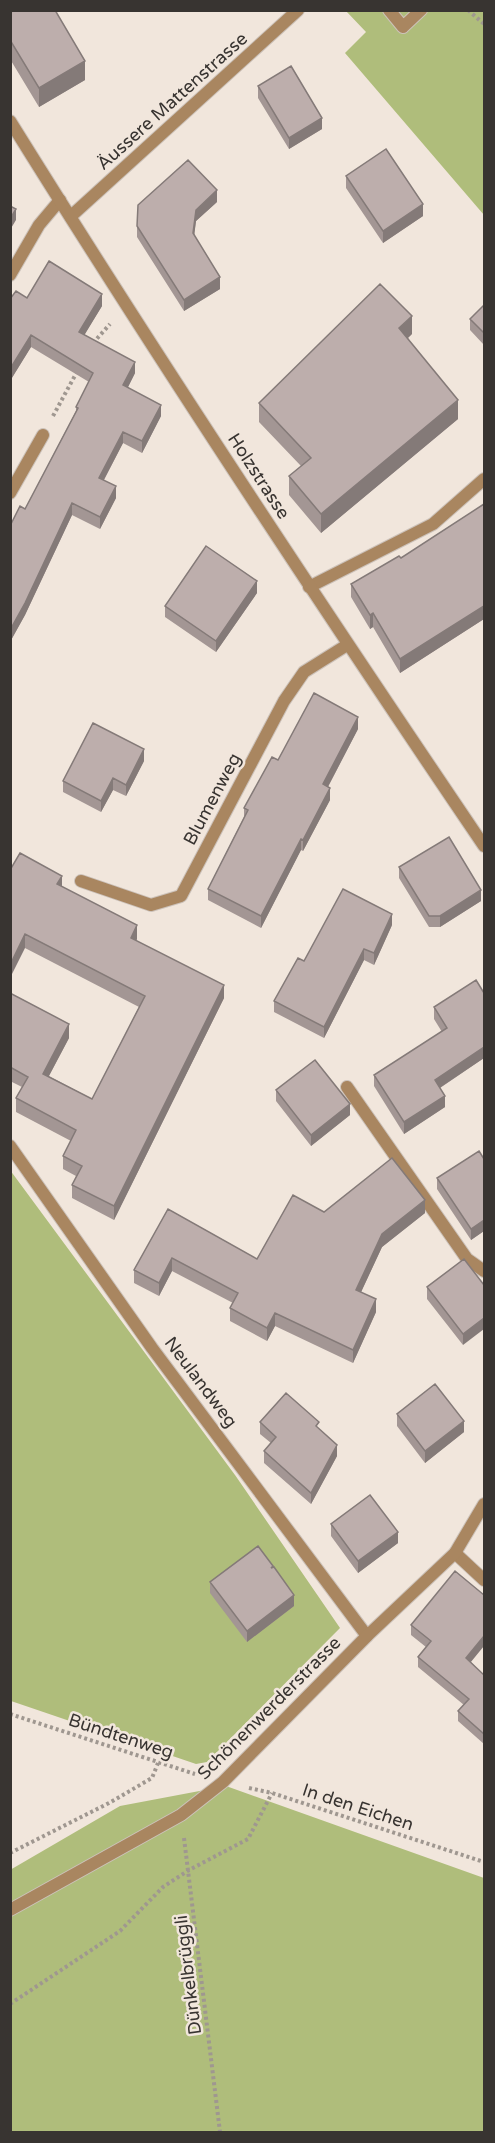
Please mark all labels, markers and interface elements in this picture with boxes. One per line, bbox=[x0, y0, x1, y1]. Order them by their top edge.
street label: Äussere Mattenstrasse bbox=[92, 28, 252, 174]
street label: Holzstrasse bbox=[223, 429, 295, 523]
street label: Blumenweg bbox=[179, 749, 245, 849]
street label: Neulandweg bbox=[160, 1332, 242, 1432]
street label: Schönenwerderstrasse bbox=[193, 1632, 345, 1784]
street label: Bündtenweg bbox=[66, 1709, 176, 1763]
street label: In den Eichen bbox=[300, 1779, 416, 1835]
street label: Dünkelbrüggli bbox=[170, 1914, 206, 2036]

